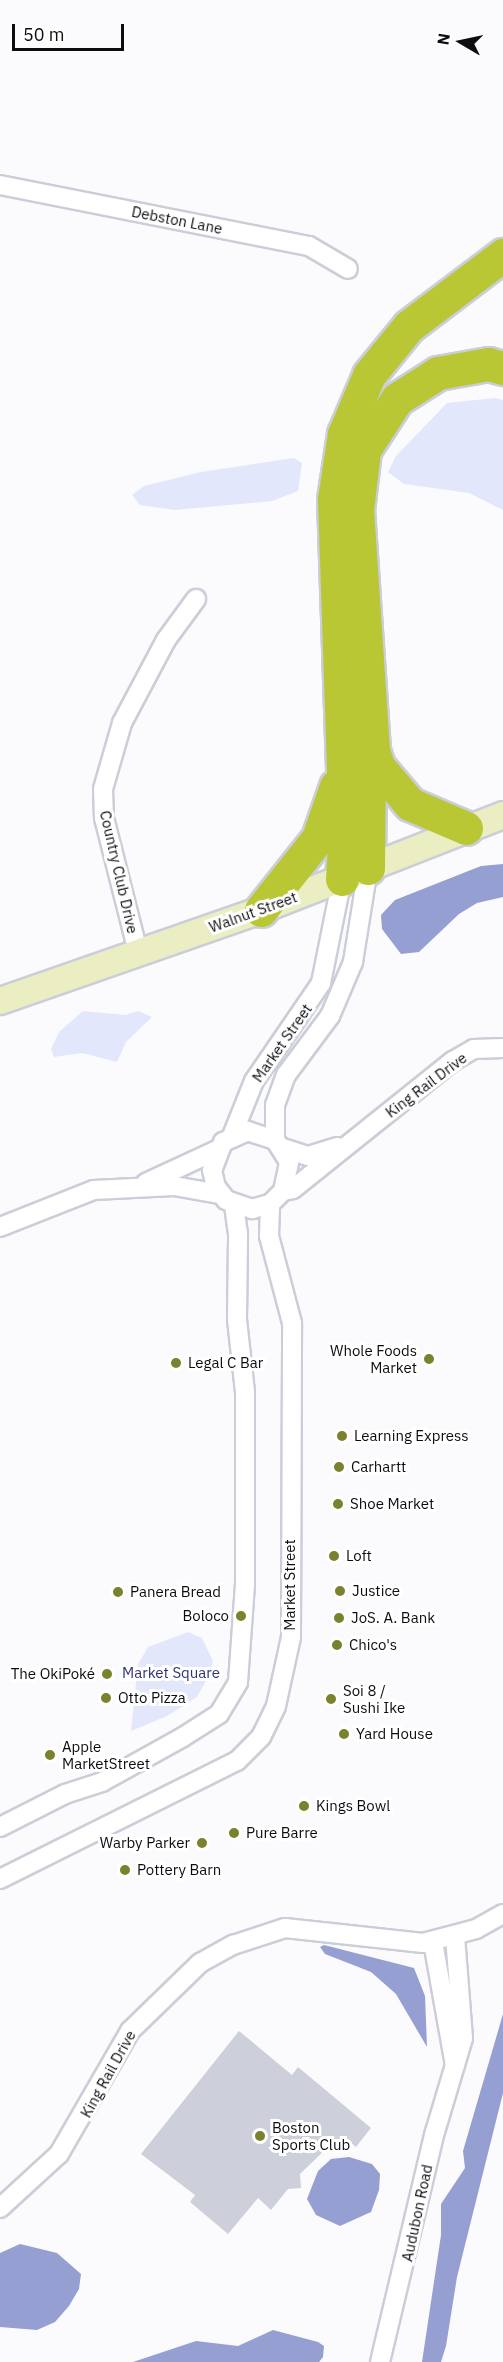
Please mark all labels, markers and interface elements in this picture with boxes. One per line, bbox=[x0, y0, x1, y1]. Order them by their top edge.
scale bar bbox=[15, 12, 128, 50]
north arrow bbox=[431, 12, 491, 72]
text: 50 m bbox=[23, 23, 65, 46]
text: N bbox=[432, 32, 454, 46]
street label: Debston Lane bbox=[130, 202, 224, 238]
street label: Country Club Drive bbox=[96, 809, 142, 935]
street label: Walnut Street bbox=[207, 888, 299, 936]
street label: Market Street bbox=[248, 1000, 316, 1086]
street label: King Rail Drive bbox=[382, 1049, 470, 1121]
place label: Whole Foods Market bbox=[330, 1341, 417, 1376]
marker: Whole Foods Market bbox=[422, 1352, 436, 1366]
place label: Legal C Bar bbox=[188, 1354, 263, 1372]
marker: Legal C Bar bbox=[169, 1356, 183, 1370]
place label: Learning Express bbox=[354, 1427, 469, 1445]
marker: Learning Express bbox=[335, 1429, 349, 1443]
place label: Carhartt bbox=[351, 1458, 406, 1476]
marker: Carhartt bbox=[332, 1460, 346, 1474]
place label: Shoe Market bbox=[350, 1495, 434, 1513]
marker: Shoe Market bbox=[331, 1497, 345, 1511]
street label: Market Street bbox=[281, 1539, 299, 1631]
place label: Loft bbox=[346, 1547, 372, 1565]
marker: Loft bbox=[327, 1549, 341, 1563]
place label: Justice bbox=[352, 1582, 400, 1600]
place label: Panera Bread bbox=[130, 1583, 221, 1601]
marker: Justice bbox=[333, 1584, 347, 1598]
marker: Panera Bread bbox=[111, 1585, 125, 1599]
place label: Boloco bbox=[182, 1607, 229, 1625]
marker: Boloco bbox=[234, 1609, 248, 1623]
place label: JoS. A. Bank bbox=[351, 1609, 435, 1627]
marker: JoS. A. Bank bbox=[332, 1611, 346, 1625]
place label: Chico's bbox=[349, 1636, 397, 1654]
marker: Chico's bbox=[330, 1638, 344, 1652]
park label: Market Square bbox=[122, 1664, 220, 1682]
place label: The OkiPoké bbox=[11, 1665, 95, 1683]
marker: The OkiPoké bbox=[100, 1667, 114, 1681]
place label: Soi 8 / Sushi Ike bbox=[343, 1681, 405, 1716]
place label: Otto Pizza bbox=[118, 1689, 186, 1707]
marker: Otto Pizza bbox=[99, 1691, 113, 1705]
marker: Soi 8 / Sushi Ike bbox=[324, 1692, 338, 1706]
place label: Yard House bbox=[356, 1725, 433, 1743]
marker: Yard House bbox=[337, 1727, 351, 1741]
place label: Apple MarketStreet bbox=[62, 1737, 150, 1772]
marker: Apple MarketStreet bbox=[43, 1748, 57, 1762]
place label: Kings Bowl bbox=[316, 1797, 390, 1815]
marker: Kings Bowl bbox=[297, 1799, 311, 1813]
place label: Pure Barre bbox=[246, 1824, 318, 1842]
marker: Pure Barre bbox=[227, 1826, 241, 1840]
place label: Warby Parker bbox=[100, 1834, 190, 1852]
marker: Warby Parker bbox=[195, 1836, 209, 1850]
place label: Pottery Barn bbox=[137, 1861, 221, 1879]
marker: Pottery Barn bbox=[118, 1863, 132, 1877]
street label: King Rail Drive bbox=[77, 2027, 139, 2121]
place label: Boston Sports Club bbox=[272, 2118, 350, 2153]
marker: Boston Sports Club bbox=[253, 2129, 267, 2143]
street label: Audubon Road bbox=[398, 2163, 436, 2263]

